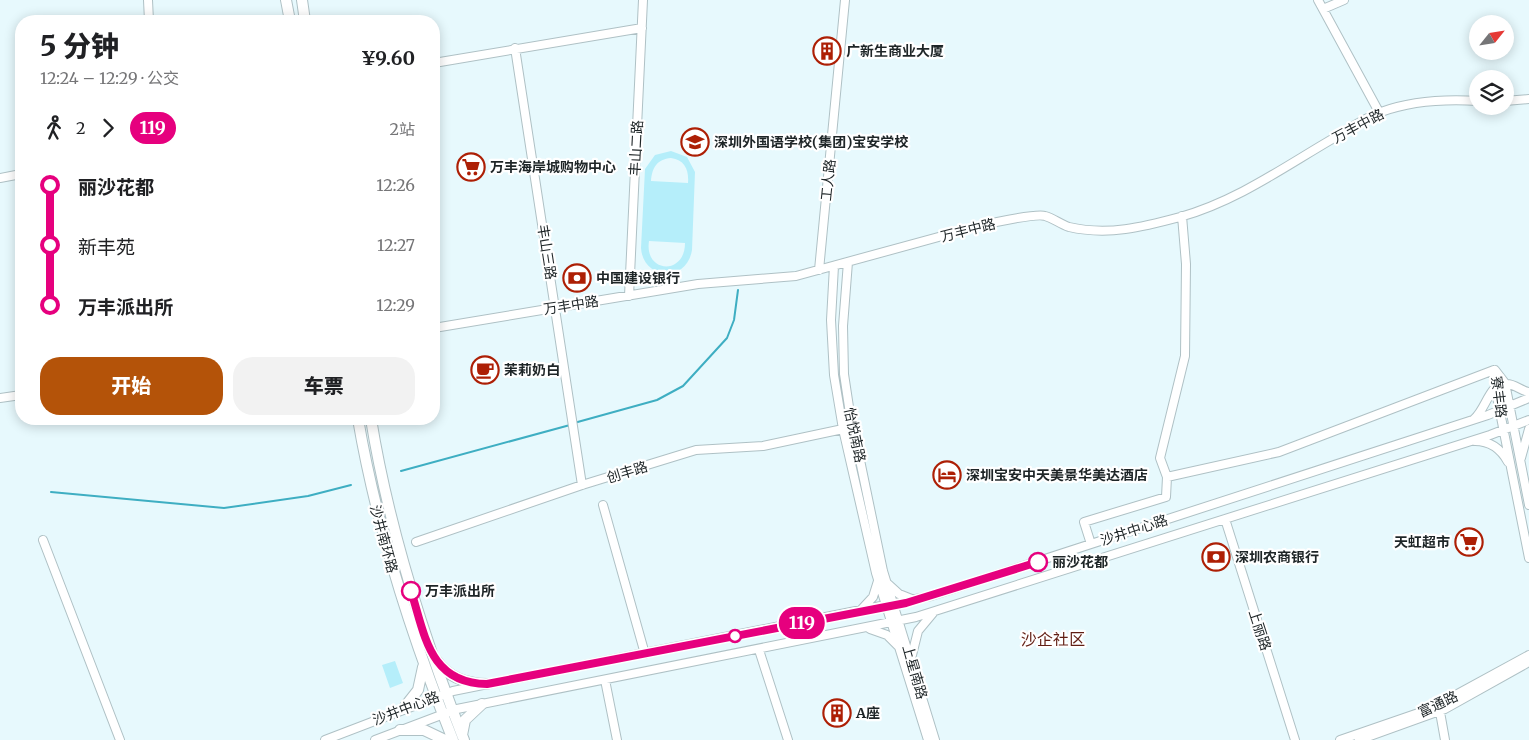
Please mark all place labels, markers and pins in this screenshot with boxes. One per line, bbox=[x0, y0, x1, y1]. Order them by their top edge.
building icon: 广新生商业大厦 bbox=[812, 36, 842, 66]
place label: 广新生商业大厦 bbox=[846, 42, 944, 60]
school or university icon: 深圳外国语学校(集团)宝安学校 bbox=[680, 127, 710, 157]
place label: 深圳外国语学校(集团)宝安学校 bbox=[714, 133, 908, 151]
supermarket icon: 万丰海岸城购物中心 bbox=[456, 152, 486, 182]
place label: 万丰海岸城购物中心 bbox=[490, 158, 616, 176]
bank icon: 中国建设银行 bbox=[562, 263, 592, 293]
place label: 中国建设银行 bbox=[596, 269, 680, 287]
cafe icon: 茉莉奶白 bbox=[470, 355, 500, 385]
place label: 茉莉奶白 bbox=[504, 361, 560, 379]
hotel icon: 深圳宝安中天美景华美达酒店 bbox=[932, 460, 962, 490]
place label: 深圳宝安中天美景华美达酒店 bbox=[966, 466, 1148, 484]
supermarket icon: 天虹超市 bbox=[1454, 527, 1484, 557]
place label: 天虹超市 bbox=[1394, 533, 1450, 551]
bank icon: 深圳农商银行 bbox=[1201, 542, 1231, 572]
place label: 深圳农商银行 bbox=[1235, 548, 1319, 566]
marker: 丽沙花都 bbox=[1028, 552, 1048, 572]
place label: 丽沙花都 bbox=[1052, 553, 1108, 571]
marker: 万丰派出所 bbox=[401, 581, 421, 601]
place label: 万丰派出所 bbox=[425, 582, 495, 600]
unlabelled marker bbox=[728, 629, 742, 643]
building icon: A座 bbox=[822, 698, 852, 728]
place label: A座 bbox=[855, 704, 880, 722]

